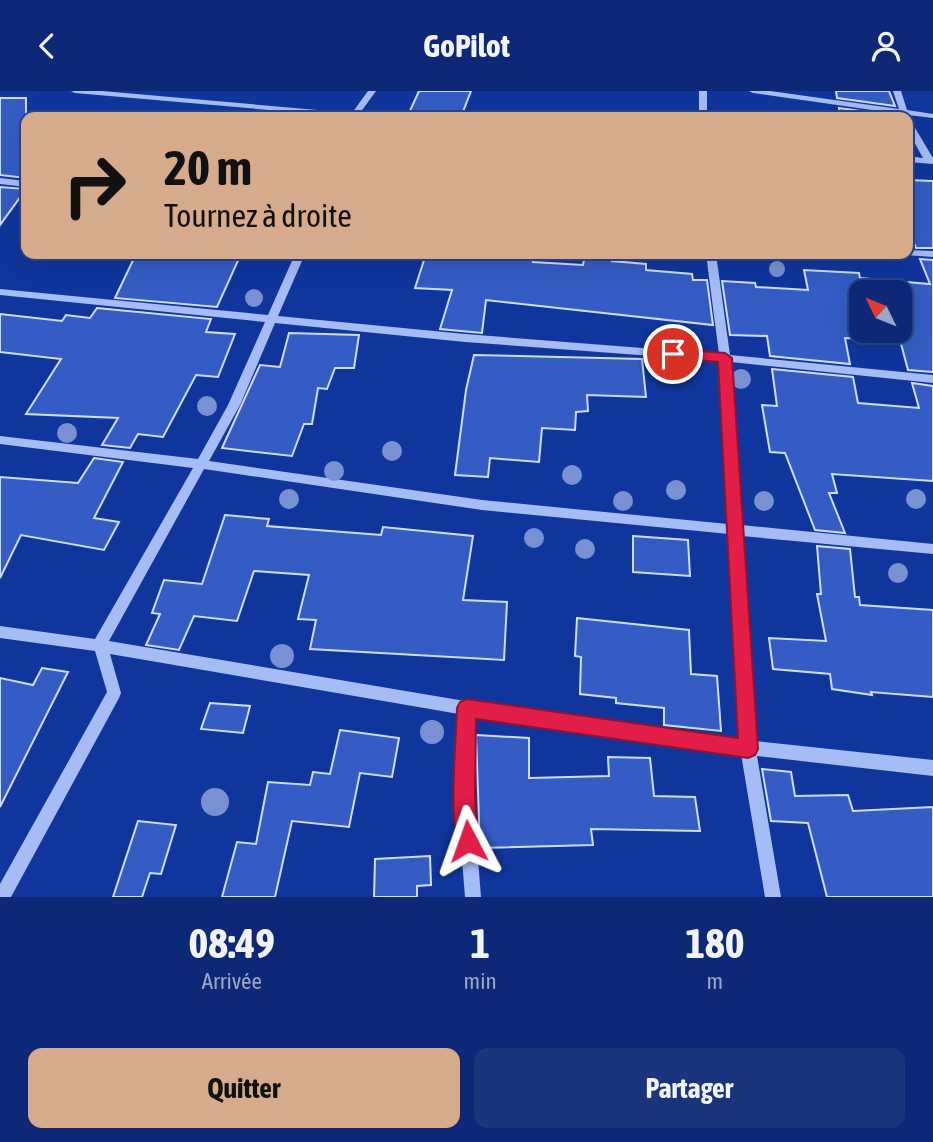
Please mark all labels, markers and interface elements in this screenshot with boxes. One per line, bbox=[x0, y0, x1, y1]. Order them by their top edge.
icon: back bbox=[28, 27, 66, 65]
text: GoPilot bbox=[423, 27, 510, 64]
icon: person bbox=[867, 27, 905, 65]
text: 20 m bbox=[164, 139, 252, 195]
icon: right bbox=[49, 140, 140, 231]
text: Tournez à droite bbox=[164, 197, 352, 234]
north arrow bbox=[849, 280, 912, 343]
map controls bbox=[849, 280, 912, 343]
pin bbox=[643, 324, 703, 384]
icon: arrive bbox=[654, 335, 692, 373]
position arrow bbox=[431, 804, 505, 878]
text: 08:49 bbox=[189, 919, 275, 967]
text: 1 bbox=[470, 919, 490, 967]
text: 180 bbox=[685, 919, 744, 967]
text: Arrivée bbox=[202, 968, 262, 994]
text: min bbox=[464, 968, 497, 994]
text: m bbox=[707, 968, 723, 994]
button: Quitter bbox=[28, 1048, 460, 1128]
button: Partager bbox=[474, 1048, 905, 1128]

